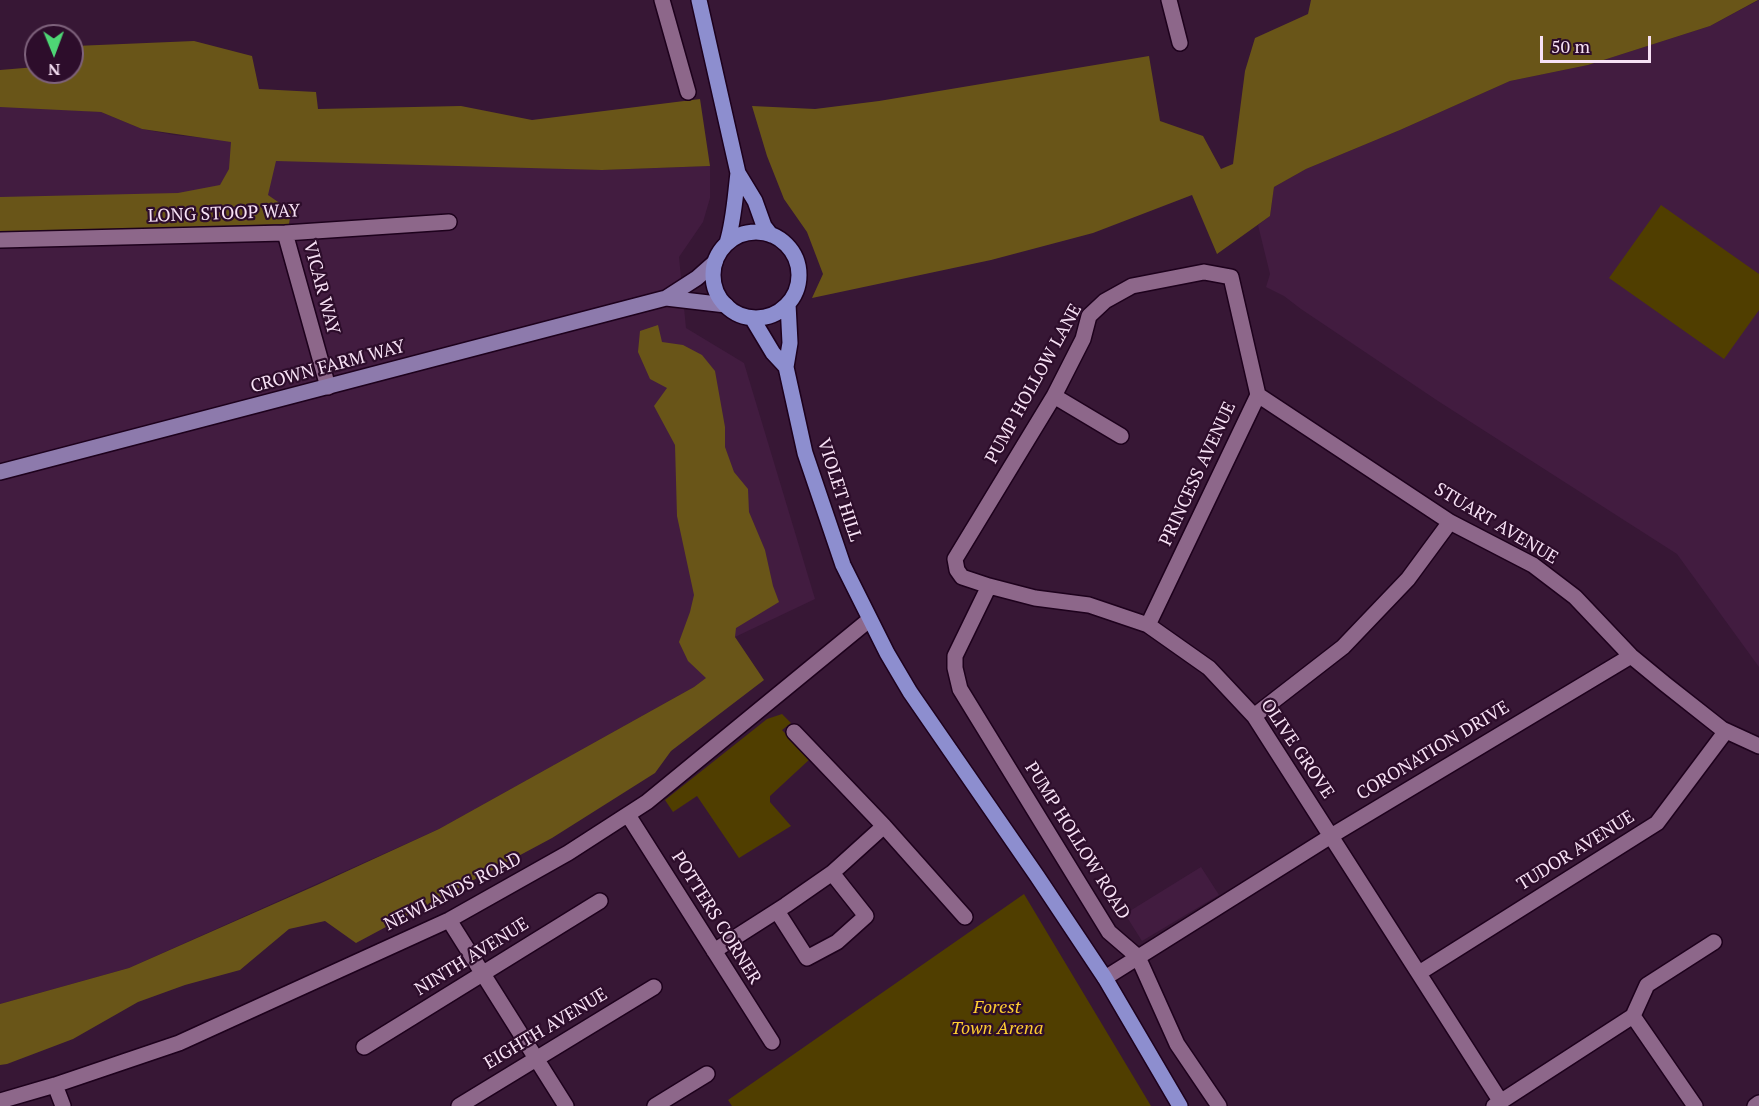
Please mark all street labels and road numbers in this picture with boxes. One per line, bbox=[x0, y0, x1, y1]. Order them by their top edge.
street label: LONG STOOP WAY bbox=[148, 201, 300, 227]
street label: VICAR WAY bbox=[298, 239, 344, 337]
street label: PUMP HOLLOW LANE bbox=[981, 300, 1087, 468]
street label: CROWN FARM WAY bbox=[248, 336, 408, 398]
street label: PRINCESS AVENUE bbox=[1155, 399, 1241, 549]
street label: VIOLET HILL bbox=[812, 436, 866, 544]
street label: STUART AVENUE bbox=[1430, 479, 1562, 569]
street label: OLIVE GROVE bbox=[1256, 695, 1338, 803]
street label: CORONATION DRIVE bbox=[1353, 697, 1513, 805]
street label: PUMP HOLLOW ROAD bbox=[1020, 758, 1134, 924]
street label: TUDOR AVENUE bbox=[1513, 806, 1639, 896]
street label: NEWLANDS ROAD bbox=[381, 848, 525, 936]
street label: POTTERS CORNER bbox=[666, 848, 766, 988]
street label: NINTH AVENUE bbox=[411, 913, 533, 1001]
street label: EIGHTH AVENUE bbox=[480, 984, 612, 1074]

